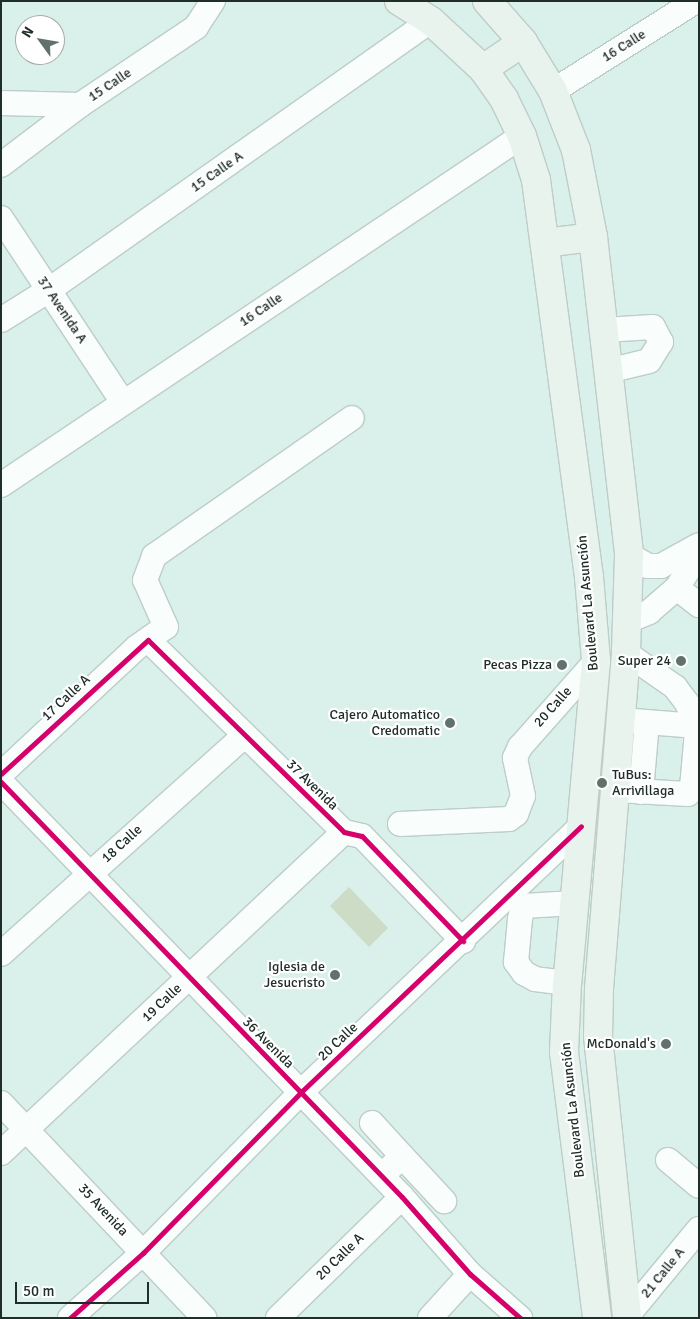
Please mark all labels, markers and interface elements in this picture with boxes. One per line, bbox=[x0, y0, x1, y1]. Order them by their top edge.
north arrow bbox=[15, 15, 65, 65]
text: N bbox=[18, 24, 37, 41]
street label: 16 Calle bbox=[599, 26, 649, 66]
street label: 15 Calle bbox=[85, 64, 135, 106]
street label: 15 Calle A bbox=[188, 148, 246, 196]
street label: 37 Avenida A bbox=[33, 273, 91, 347]
street label: 16 Calle bbox=[236, 289, 286, 331]
street label: Boulevard La Asunción bbox=[574, 535, 602, 671]
place label: Super 24 bbox=[618, 653, 671, 669]
marker: Super 24 bbox=[675, 655, 687, 667]
place label: Pecas Pizza bbox=[483, 657, 552, 673]
marker: Pecas Pizza bbox=[556, 659, 568, 671]
street label: 17 Calle A bbox=[38, 671, 94, 725]
street label: 20 Calle bbox=[531, 683, 575, 731]
place label: Cajero Automatico Credomatic bbox=[330, 707, 440, 740]
marker: Cajero Automatico Credomatic bbox=[444, 717, 456, 729]
street label: 37 Avenida bbox=[283, 756, 341, 814]
place label: TuBus: Arrivillaga bbox=[612, 767, 674, 800]
marker: TuBus: Arrivillaga bbox=[596, 777, 608, 789]
street label: 18 Calle bbox=[98, 822, 146, 866]
place label: Iglesia de Jesucristo bbox=[264, 959, 325, 992]
marker: Iglesia de Jesucristo bbox=[329, 969, 341, 981]
street label: 19 Calle bbox=[139, 980, 185, 1026]
street label: 36 Avenida bbox=[239, 1014, 297, 1072]
street label: 20 Calle bbox=[315, 1019, 361, 1065]
place label: McDonald's bbox=[587, 1036, 656, 1052]
marker: McDonald's bbox=[660, 1038, 672, 1050]
street label: Boulevard La Asunción bbox=[558, 1042, 588, 1178]
street label: 35 Avenida bbox=[74, 1180, 132, 1240]
street label: 20 Calle A bbox=[313, 1230, 367, 1284]
street label: 21 Calle A bbox=[638, 1244, 688, 1302]
scale bar bbox=[18, 1272, 151, 1304]
text: 50 m bbox=[23, 1282, 54, 1300]

